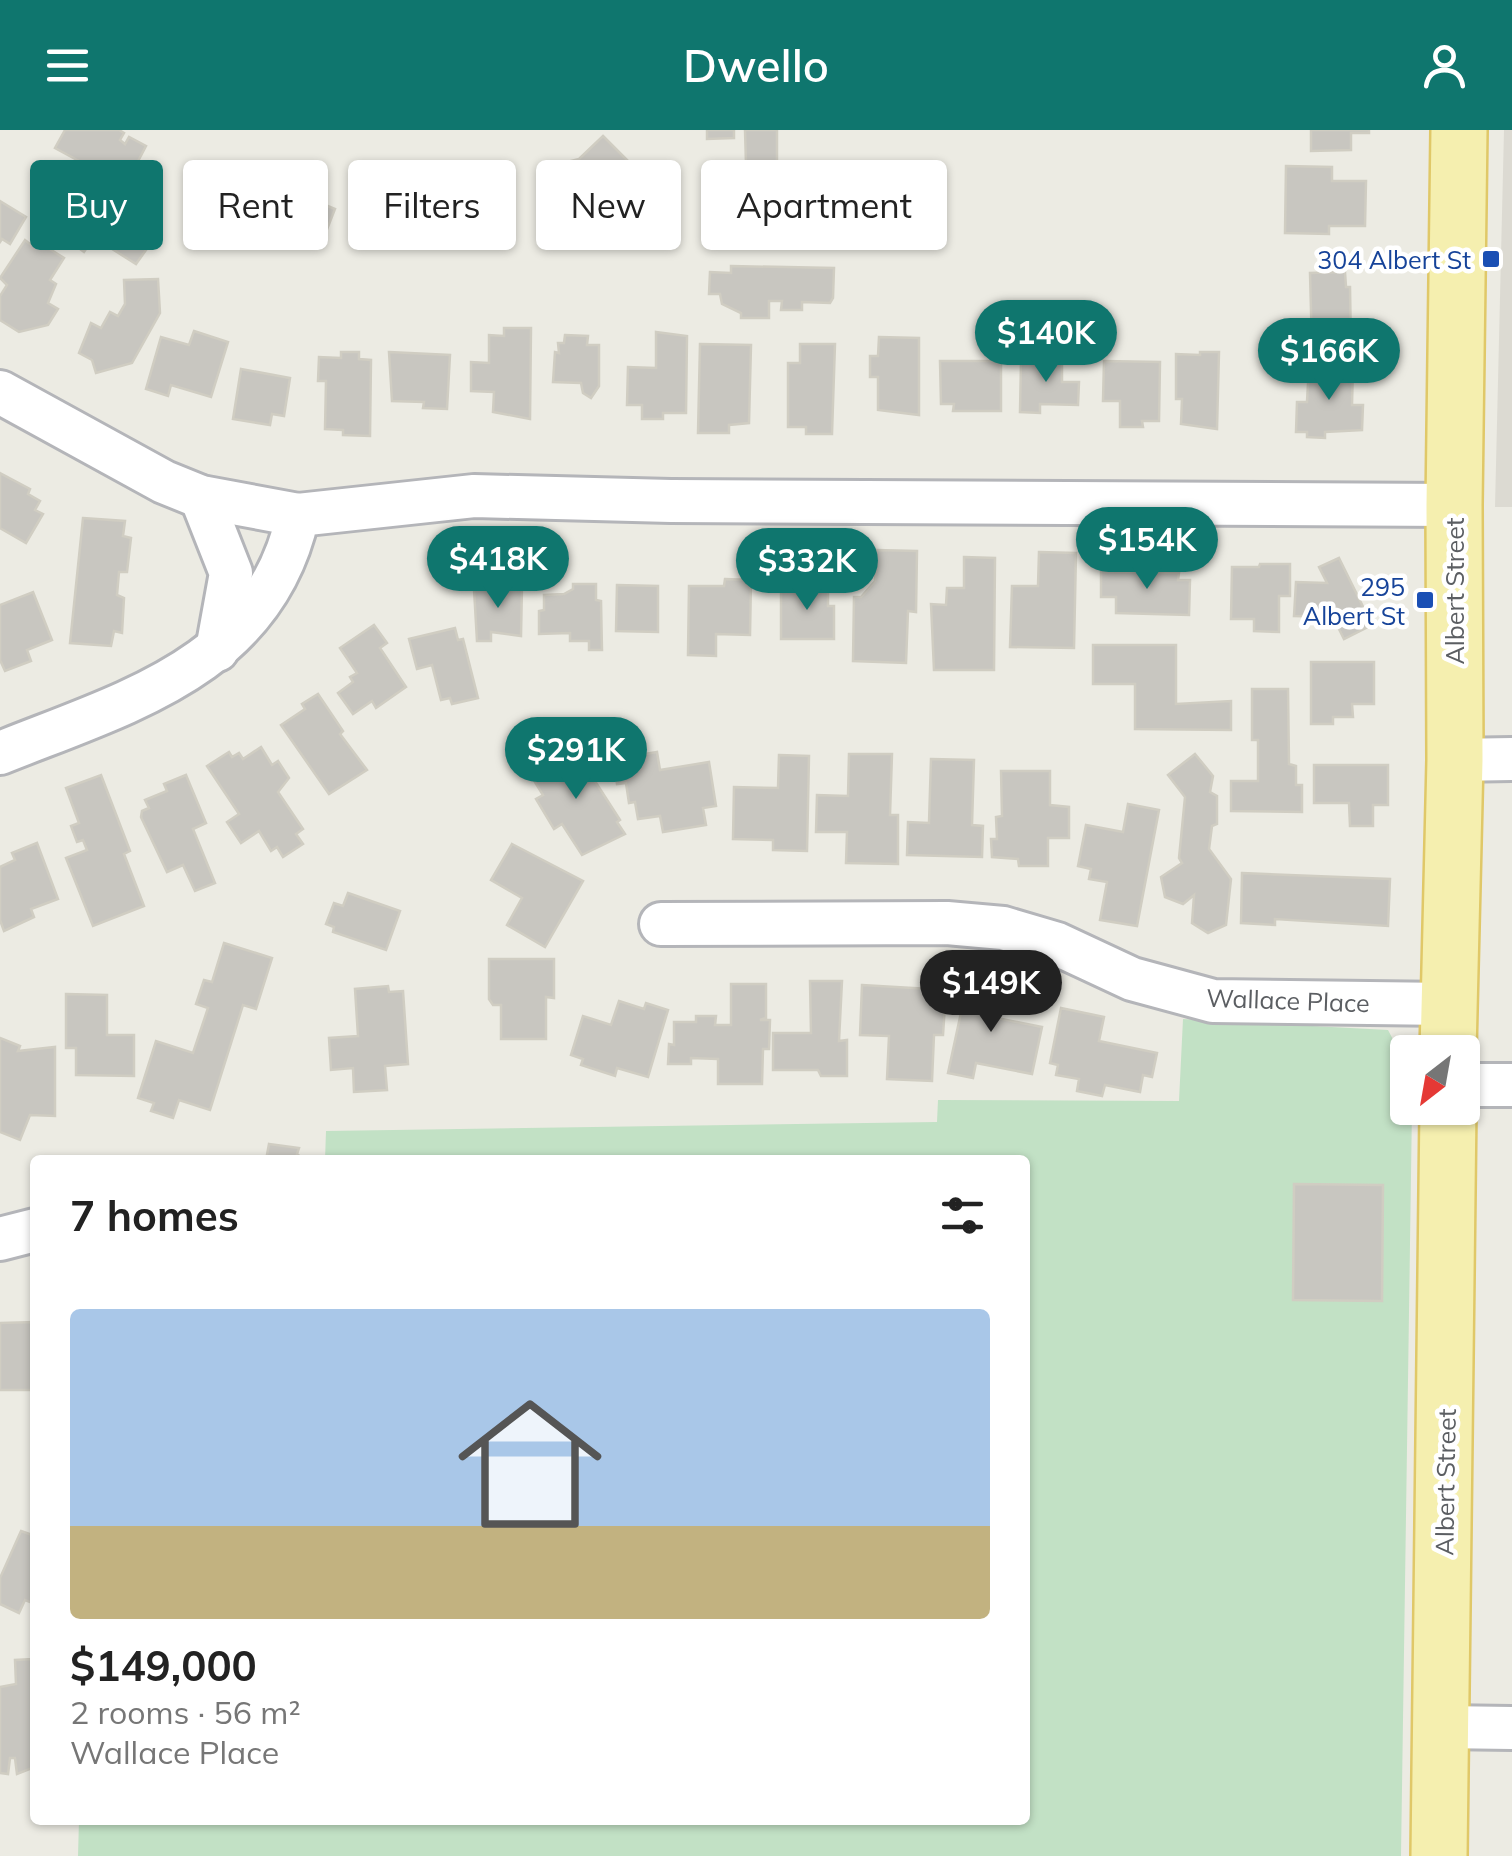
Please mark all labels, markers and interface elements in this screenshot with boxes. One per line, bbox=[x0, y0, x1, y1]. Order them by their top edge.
text: Dwello bbox=[683, 37, 829, 93]
icon: menu bbox=[40, 38, 95, 93]
icon: person bbox=[1417, 38, 1472, 93]
chip: Buy bbox=[30, 160, 163, 250]
chip: Rent bbox=[183, 160, 328, 250]
chip: Filters bbox=[348, 160, 516, 250]
chip: New bbox=[536, 160, 681, 250]
chip: Apartment bbox=[701, 160, 947, 250]
place label: 304 Albert St bbox=[1317, 244, 1471, 275]
marker: 304 Albert St bbox=[1480, 248, 1502, 270]
pin: $140K bbox=[976, 300, 1116, 385]
text: $140K bbox=[997, 312, 1095, 352]
pin: $166K bbox=[1259, 318, 1399, 403]
text: $166K bbox=[1280, 330, 1378, 370]
pin: $154K bbox=[1077, 507, 1217, 592]
street label: Albert Street bbox=[1439, 517, 1470, 665]
text: $154K bbox=[1098, 519, 1196, 559]
pin: $418K bbox=[428, 526, 568, 611]
pin: $332K bbox=[737, 528, 877, 613]
text: $418K bbox=[449, 538, 547, 578]
text: $332K bbox=[758, 540, 856, 580]
place label: 295 Albert St bbox=[1303, 571, 1405, 631]
marker: 295 Albert St bbox=[1414, 589, 1436, 611]
pin: $291K bbox=[506, 717, 646, 802]
text: $291K bbox=[527, 729, 625, 769]
pin: $149K bbox=[921, 950, 1061, 1035]
text: $149K bbox=[942, 962, 1040, 1002]
street label: Wallace Place bbox=[1206, 982, 1370, 1018]
north arrow bbox=[1390, 1035, 1480, 1125]
map controls bbox=[1390, 1035, 1480, 1125]
icon: filters bbox=[935, 1188, 990, 1243]
text: 7 homes bbox=[70, 1189, 239, 1242]
icon: home bbox=[440, 1374, 620, 1554]
street label: Albert Street bbox=[1428, 1408, 1462, 1556]
text: $149,000 bbox=[70, 1639, 257, 1692]
text: 2 rooms · 56 m² bbox=[70, 1692, 301, 1732]
text: Wallace Place bbox=[70, 1732, 279, 1772]

